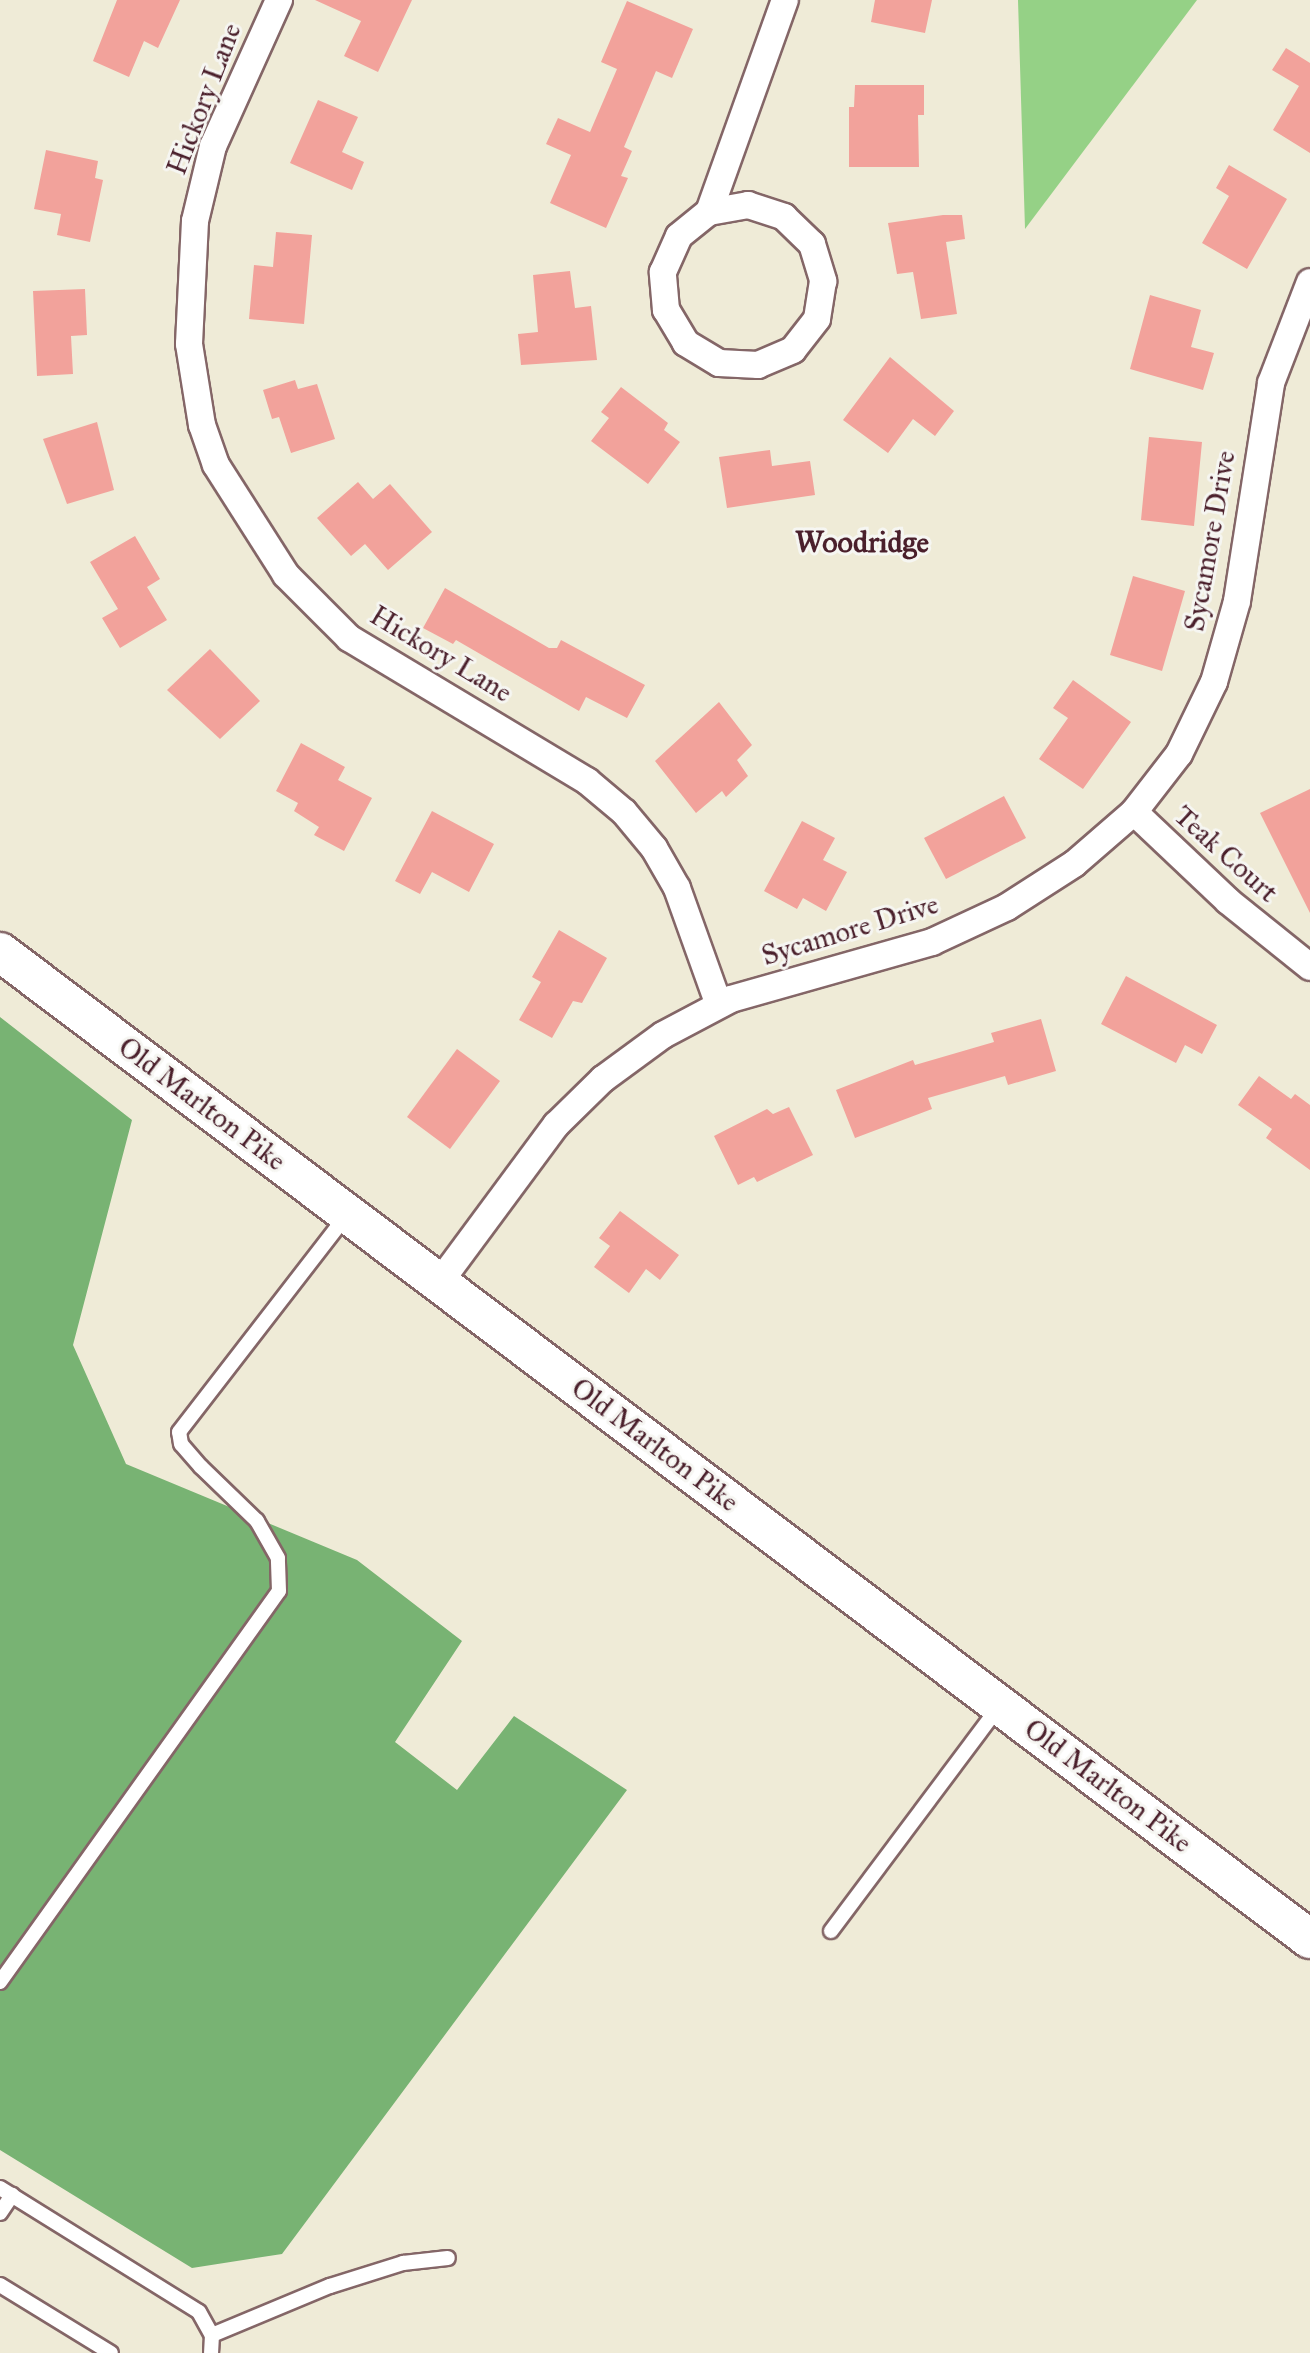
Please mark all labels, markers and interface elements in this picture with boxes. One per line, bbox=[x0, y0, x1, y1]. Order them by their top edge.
street label: Hickory Lane bbox=[160, 19, 248, 179]
street label: Sycamore Drive bbox=[1178, 448, 1242, 634]
district label: Woodridge bbox=[795, 524, 929, 560]
street label: Hickory Lane bbox=[364, 599, 518, 709]
street label: Teak Court bbox=[1167, 799, 1285, 909]
street label: Sycamore Drive bbox=[758, 887, 942, 973]
street label: Old Marlton Pike bbox=[112, 1030, 292, 1178]
street label: Old Marlton Pike bbox=[565, 1371, 745, 1519]
street label: Old Marlton Pike bbox=[1018, 1712, 1198, 1860]

